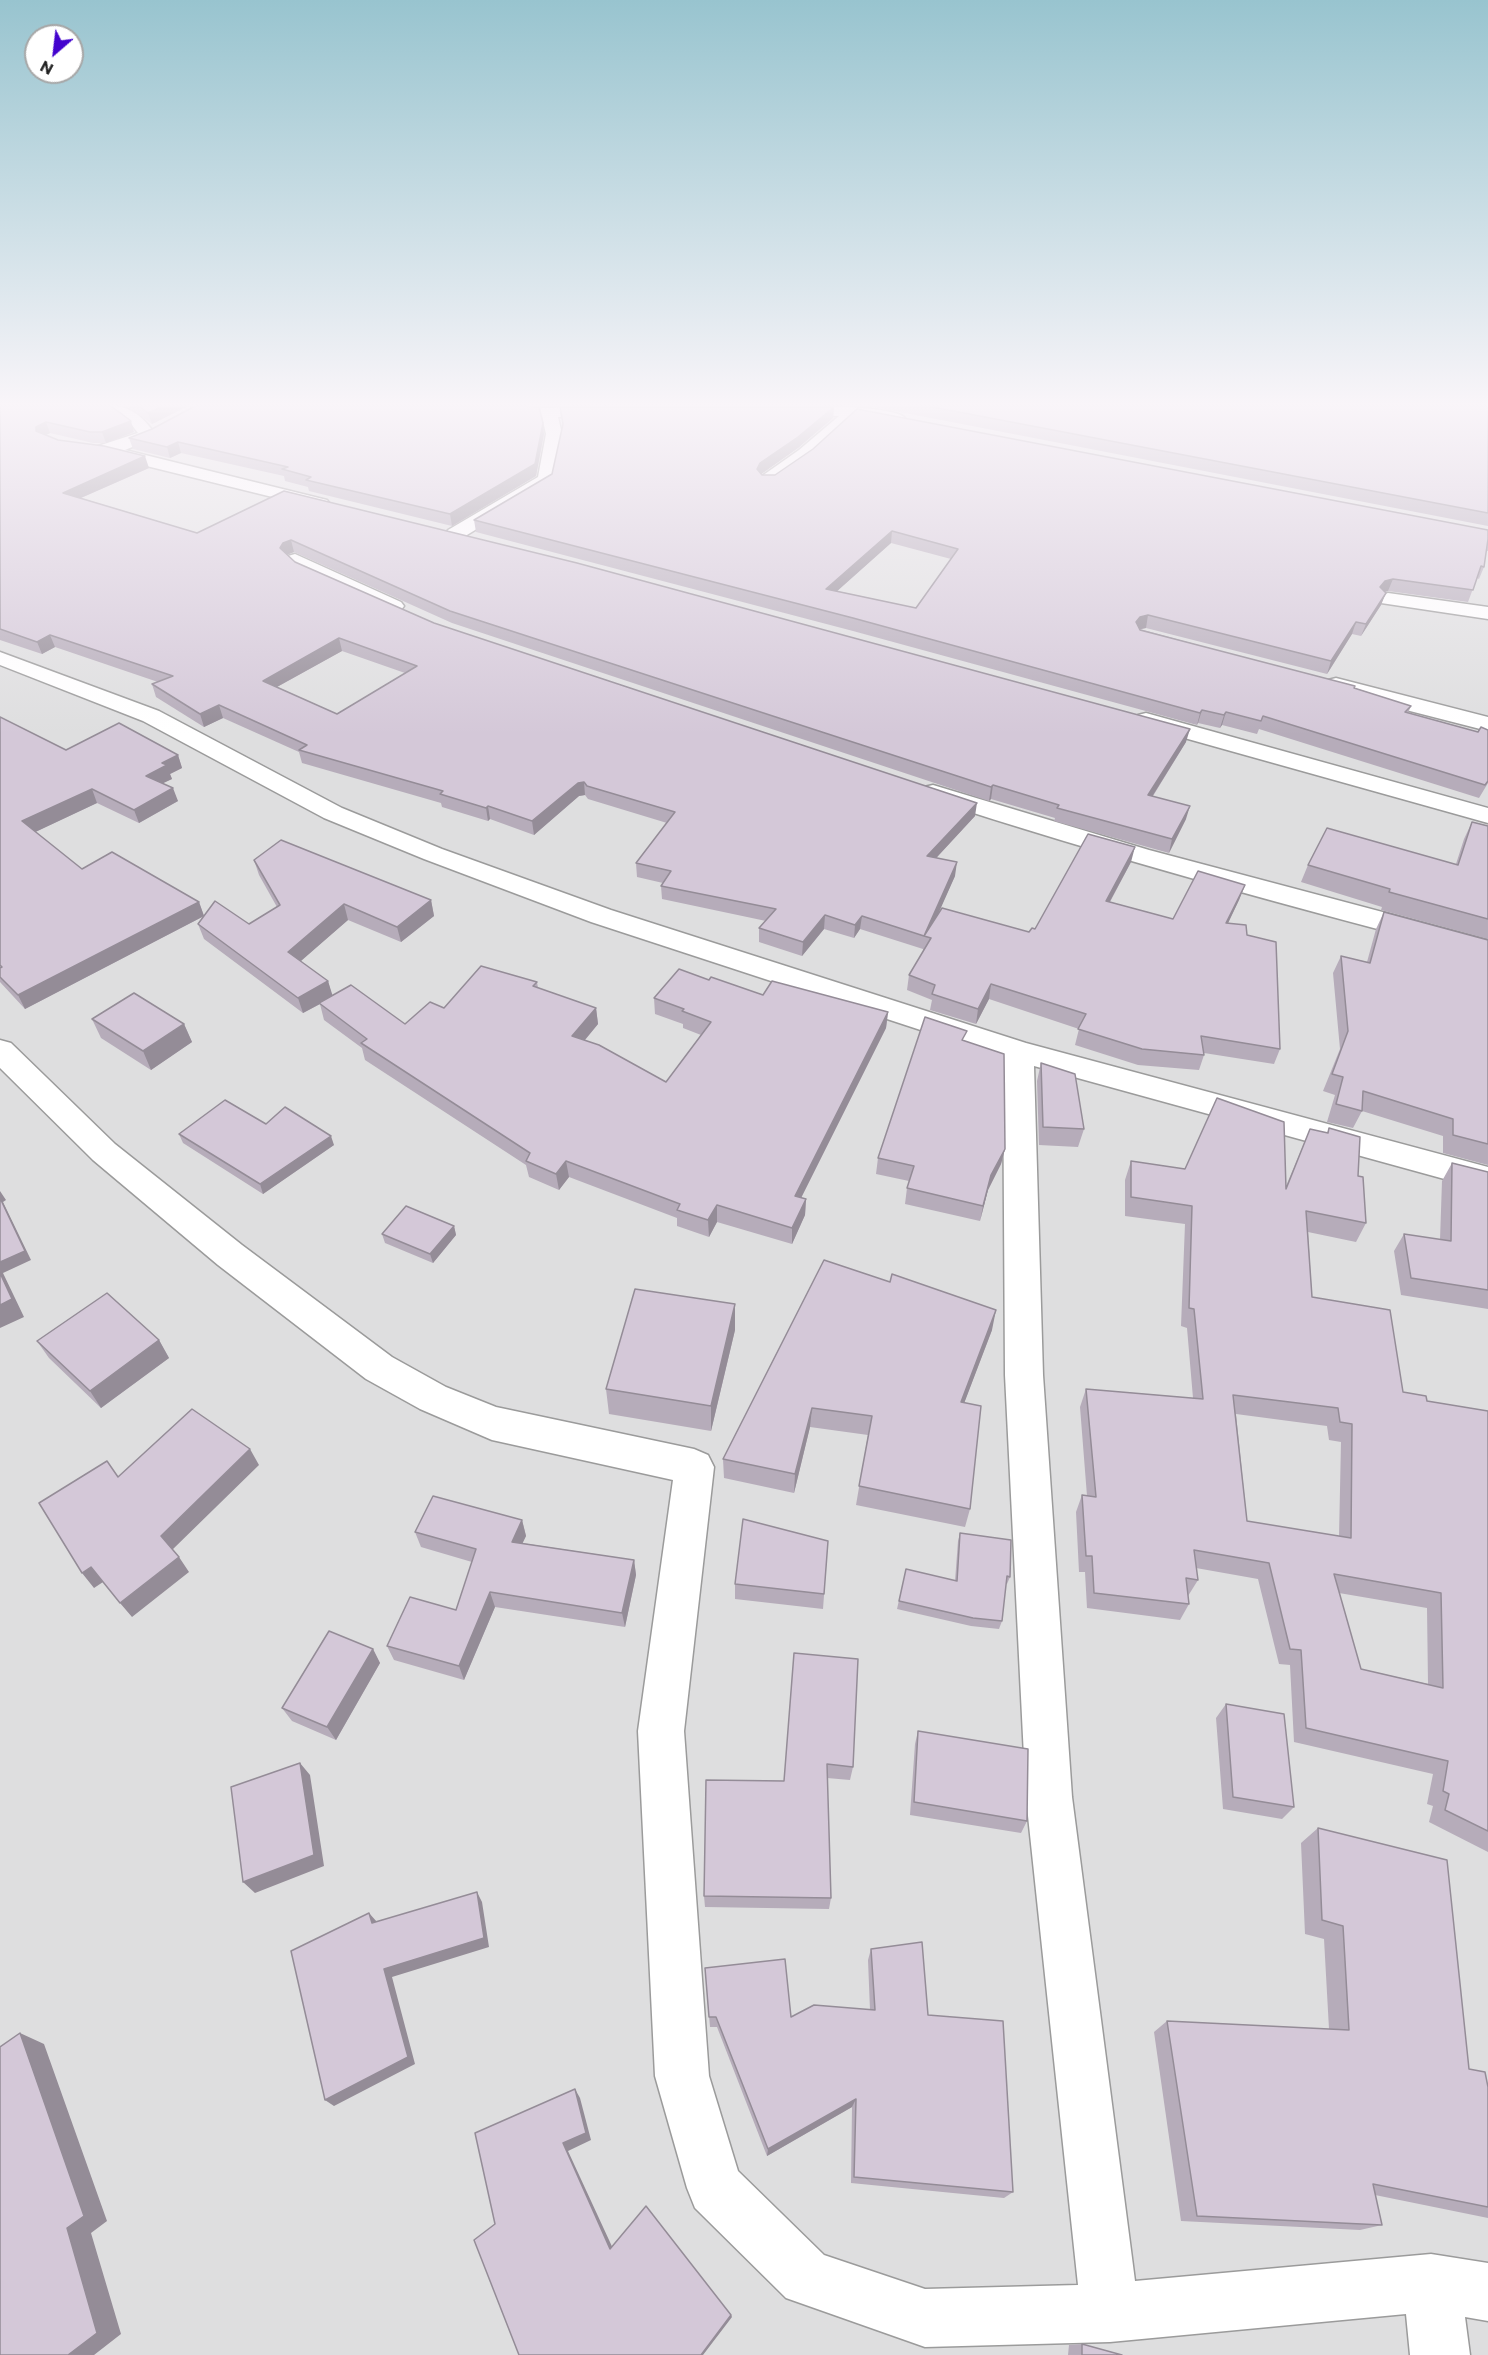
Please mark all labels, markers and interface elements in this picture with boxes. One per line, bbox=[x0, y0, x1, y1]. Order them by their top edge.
north arrow bbox=[24, 24, 84, 84]
text: N bbox=[36, 57, 56, 80]

